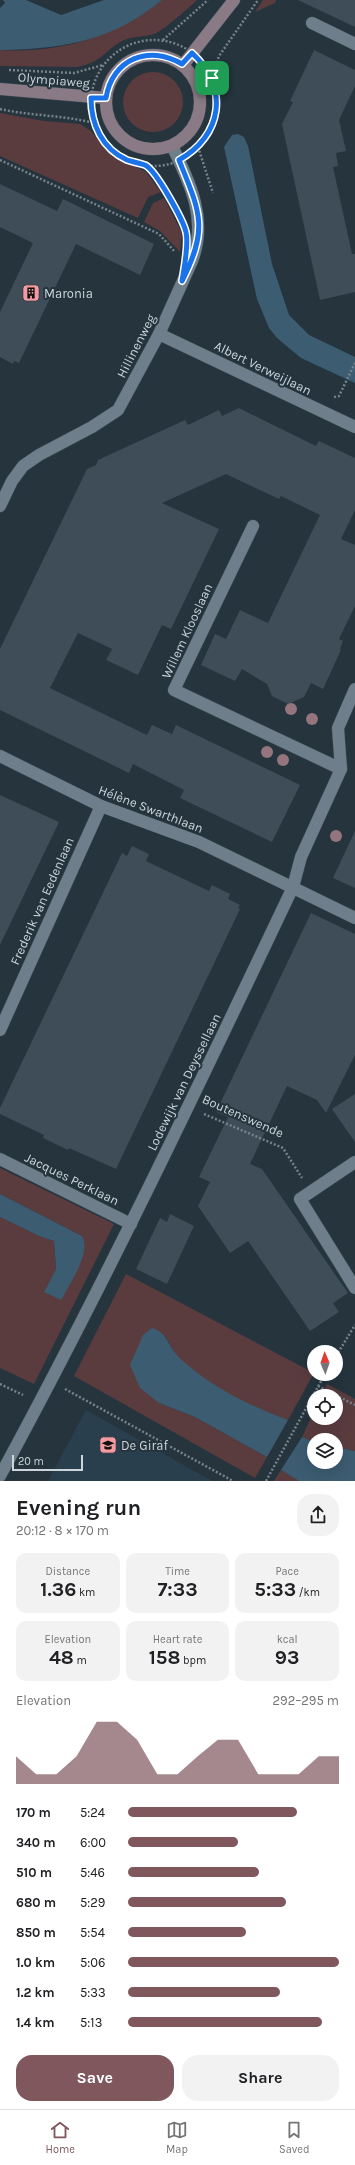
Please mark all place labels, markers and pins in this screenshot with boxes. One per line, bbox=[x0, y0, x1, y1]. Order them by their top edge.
pin bbox=[195, 61, 229, 95]
building icon: Maronia bbox=[21, 283, 41, 303]
place label: Maronia bbox=[44, 286, 93, 301]
school or university icon: De Giraf bbox=[98, 1435, 118, 1455]
place label: De Giraf bbox=[121, 1438, 168, 1453]

